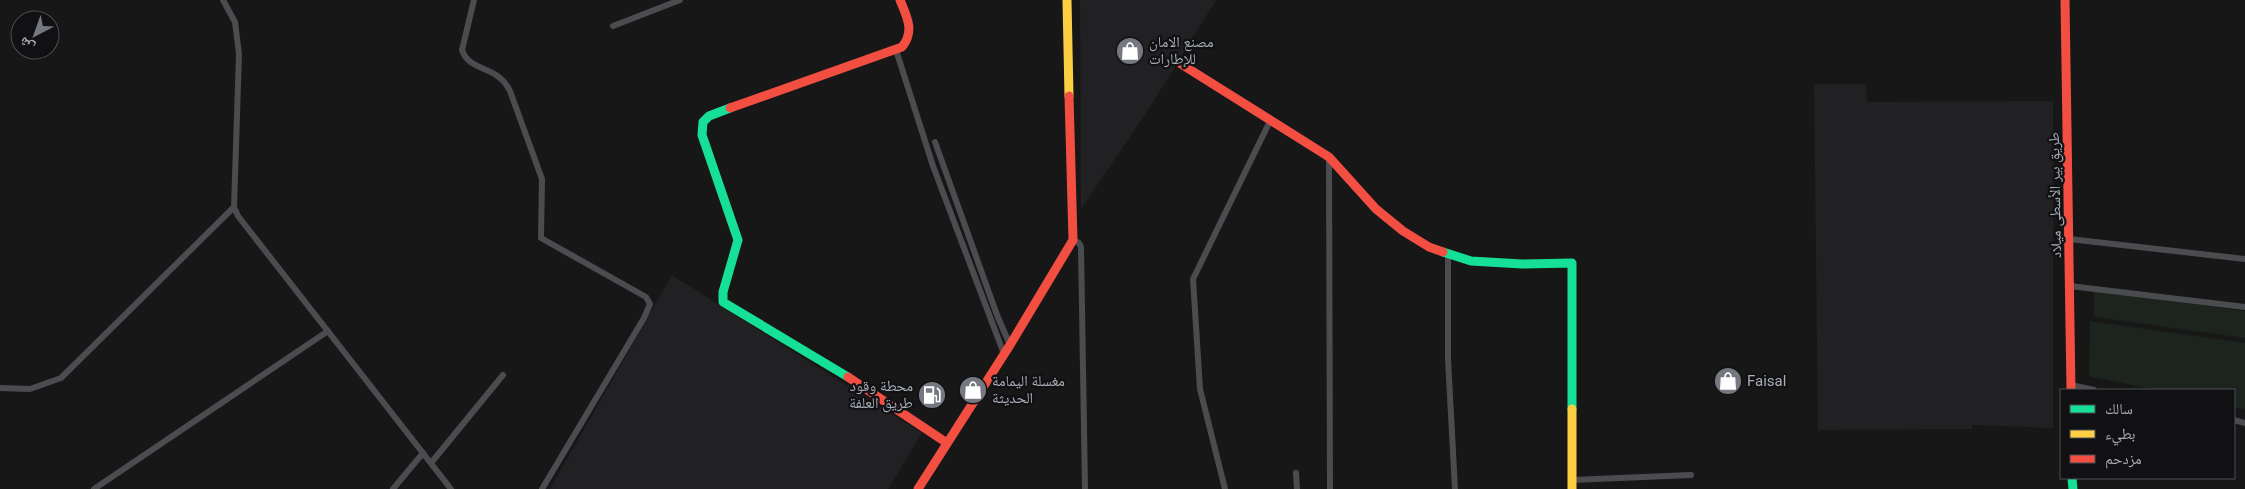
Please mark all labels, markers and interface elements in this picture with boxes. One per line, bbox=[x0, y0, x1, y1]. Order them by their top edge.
north arrow bbox=[10, 10, 60, 60]
text: ش bbox=[16, 33, 38, 56]
place label: مصنع الامان للإطارات bbox=[1149, 33, 1214, 68]
shop icon: مصنع الامان للإطارات bbox=[1115, 36, 1145, 66]
street label: طريق بير الأسطى ميلاد bbox=[2045, 132, 2066, 258]
shop icon: Faisal bbox=[1713, 366, 1743, 396]
place label: مغسلة اليمامة الحديثة bbox=[992, 372, 1065, 407]
place label: Faisal bbox=[1747, 372, 1786, 390]
shop icon: مغسلة اليمامة الحديثة bbox=[958, 375, 988, 405]
place label: محطة وقود طريق العلفة bbox=[849, 377, 913, 413]
fuel station icon: محطة وقود طريق العلفة bbox=[917, 380, 947, 410]
legend bbox=[2060, 389, 2235, 479]
text: سالك bbox=[2105, 400, 2133, 418]
text: بطيء bbox=[2105, 425, 2135, 446]
text: مزدحم bbox=[2105, 450, 2142, 469]

